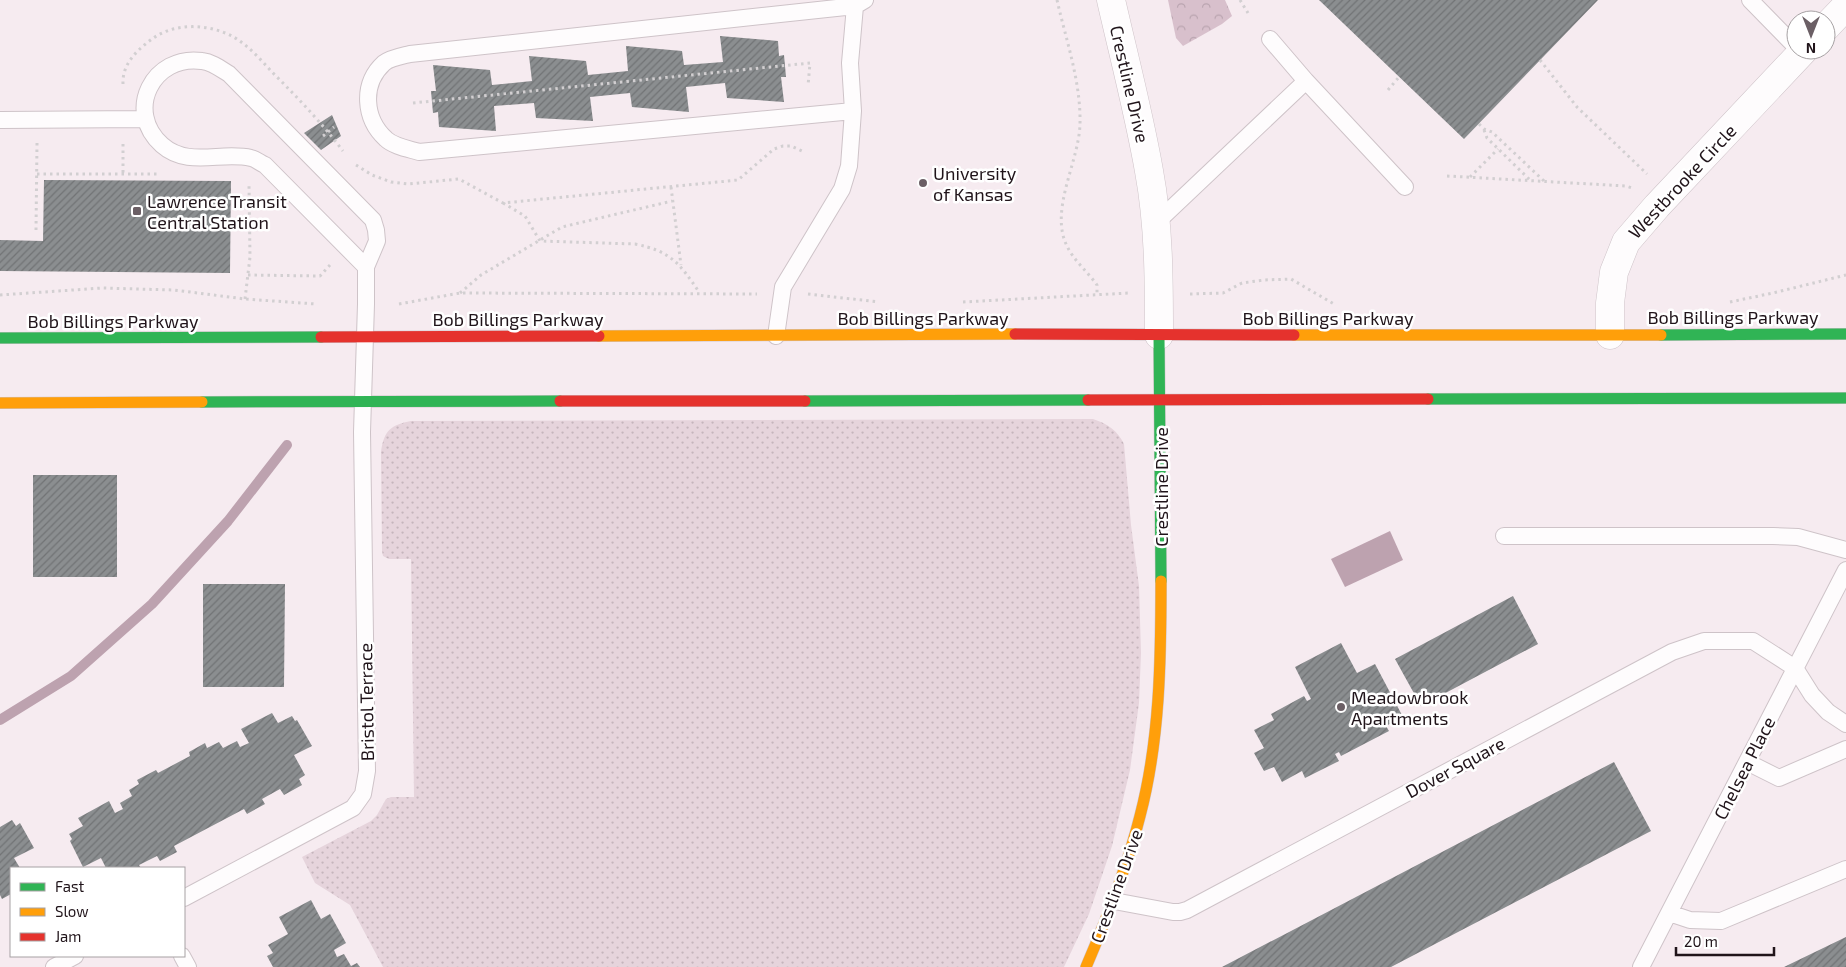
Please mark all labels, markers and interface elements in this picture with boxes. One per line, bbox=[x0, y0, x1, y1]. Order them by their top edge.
north arrow bbox=[1786, 10, 1836, 60]
street label: Crestline Drive bbox=[1106, 23, 1154, 145]
text: N bbox=[1806, 40, 1816, 57]
street label: Westbrooke Circle bbox=[1623, 119, 1741, 243]
place label: University of Kansas bbox=[933, 162, 1017, 205]
marker: University of Kansas bbox=[917, 177, 929, 189]
place label: Lawrence Transit Central Station bbox=[147, 190, 287, 233]
marker: Lawrence Transit Central Station bbox=[131, 205, 143, 217]
street label: Bob Billings Parkway bbox=[1647, 306, 1819, 328]
street label: Bob Billings Parkway bbox=[837, 307, 1009, 329]
street label: Bob Billings Parkway bbox=[1242, 307, 1414, 329]
street label: Bob Billings Parkway bbox=[432, 308, 604, 330]
street label: Bob Billings Parkway bbox=[27, 310, 199, 332]
street label: Crestline Drive bbox=[1150, 427, 1172, 547]
street label: Bristol Terrace bbox=[354, 643, 378, 761]
place label: Meadowbrook Apartments bbox=[1351, 686, 1469, 729]
marker: Meadowbrook Apartments bbox=[1335, 701, 1347, 713]
street label: Chelsea Place bbox=[1709, 713, 1779, 823]
street label: Dover Square bbox=[1402, 732, 1508, 802]
street label: Crestline Drive bbox=[1085, 826, 1147, 946]
legend bbox=[10, 867, 185, 957]
text: Fast bbox=[55, 877, 85, 895]
text: Slow bbox=[55, 902, 89, 920]
scale bar bbox=[1676, 924, 1774, 956]
text: Jam bbox=[55, 927, 81, 945]
text: 20 m bbox=[1684, 932, 1718, 950]

